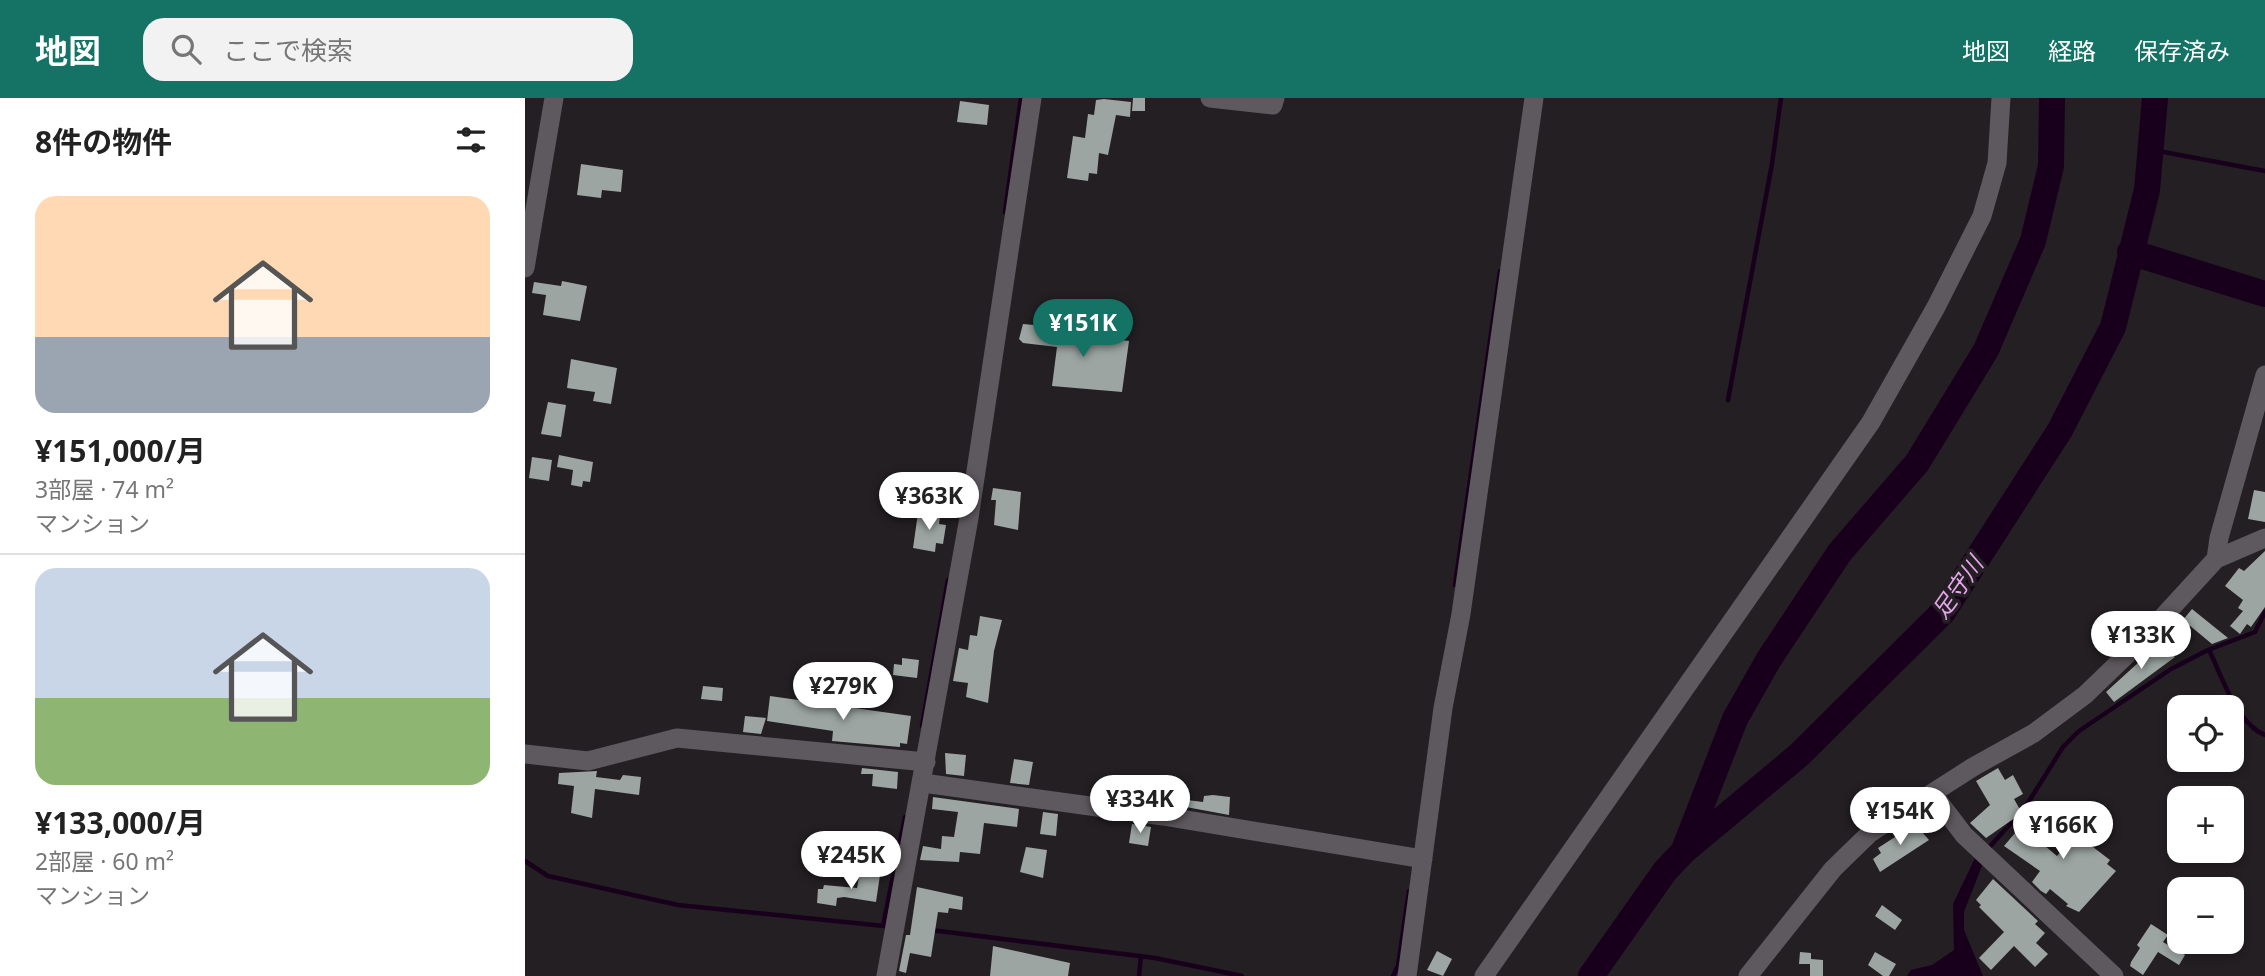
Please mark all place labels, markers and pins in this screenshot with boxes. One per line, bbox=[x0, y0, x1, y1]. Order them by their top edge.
pin: ¥151K bbox=[1034, 300, 1132, 359]
pin: ¥363K bbox=[880, 472, 978, 532]
pin: ¥133K bbox=[2092, 612, 2190, 671]
pin: ¥279K bbox=[794, 662, 892, 722]
pin: ¥334K bbox=[1091, 776, 1189, 835]
pin: ¥154K bbox=[1851, 788, 1949, 847]
pin: ¥166K bbox=[2014, 802, 2112, 861]
pin: ¥245K bbox=[802, 832, 900, 891]

